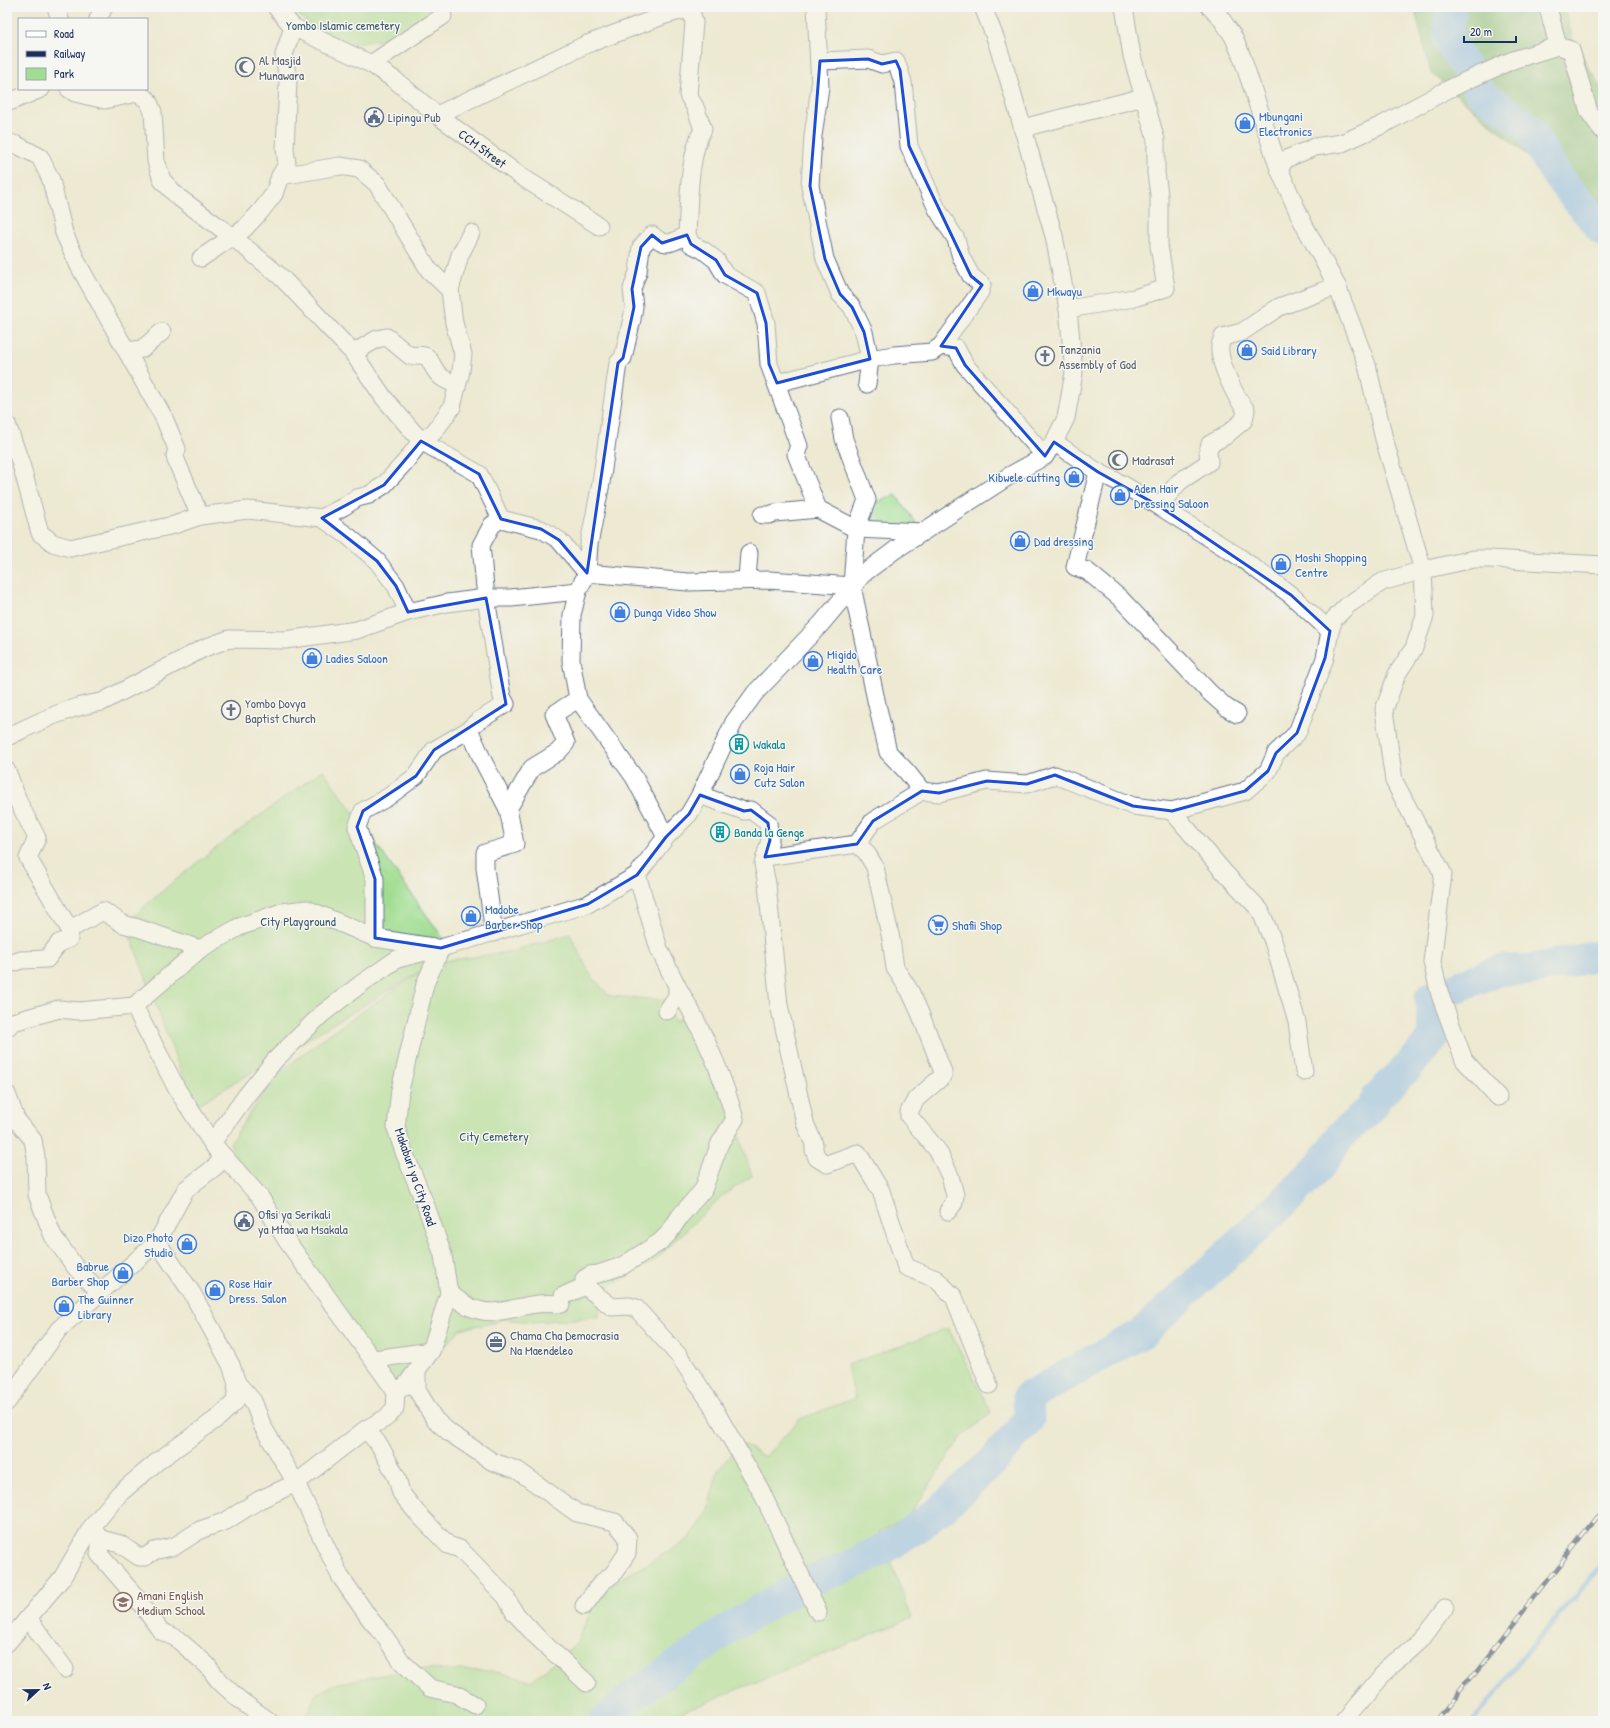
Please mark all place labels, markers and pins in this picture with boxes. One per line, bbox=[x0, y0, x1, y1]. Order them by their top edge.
place label: Al Masjid Munawara bbox=[259, 51, 304, 84]
mosque icon: Al Masjid Munawara bbox=[234, 56, 256, 78]
public building icon: Lipingu Pub bbox=[363, 106, 385, 128]
place label: Mbungani Electronics bbox=[1259, 107, 1312, 140]
place label: Lipingu Pub bbox=[388, 108, 441, 126]
shop icon: Mbungani Electronics bbox=[1234, 112, 1256, 134]
shop icon: Mkwayu bbox=[1022, 280, 1044, 302]
place label: Mkwayu bbox=[1047, 282, 1082, 300]
shop icon: Said Library bbox=[1236, 339, 1258, 361]
place label: Tanzania Assembly of God bbox=[1059, 340, 1136, 373]
place label: Said Library bbox=[1261, 341, 1317, 359]
church icon: Tanzania Assembly of God bbox=[1034, 345, 1056, 367]
mosque icon: Madrasat bbox=[1107, 449, 1129, 471]
place label: Madrasat bbox=[1132, 451, 1175, 469]
shop icon: Kibwele cutting bbox=[1063, 466, 1085, 488]
place label: Kibwele cutting bbox=[988, 468, 1060, 486]
place label: Aden Hair Dressing Saloon bbox=[1134, 479, 1209, 512]
shop icon: Aden Hair Dressing Saloon bbox=[1109, 484, 1131, 506]
shop icon: Dad dressing bbox=[1009, 530, 1031, 552]
place label: Dad dressing bbox=[1034, 532, 1093, 550]
place label: Moshi Shopping Centre bbox=[1295, 548, 1367, 581]
shop icon: Moshi Shopping Centre bbox=[1270, 553, 1292, 575]
shop icon: Dunga Video Show bbox=[609, 601, 631, 623]
place label: Dunga Video Show bbox=[634, 603, 717, 621]
place label: Migido Health Care bbox=[827, 645, 882, 678]
shop icon: Ladies Saloon bbox=[301, 647, 323, 669]
place label: Ladies Saloon bbox=[326, 649, 388, 667]
shop icon: Migido Health Care bbox=[802, 650, 824, 672]
place label: Yombo Dovya Baptist Church bbox=[245, 694, 316, 727]
church icon: Yombo Dovya Baptist Church bbox=[220, 699, 242, 721]
building icon: Wakala bbox=[728, 733, 750, 755]
place label: Wakala bbox=[753, 735, 785, 753]
place label: Roja Hair Cutz Salon bbox=[754, 758, 805, 791]
shop icon: Roja Hair Cutz Salon bbox=[729, 763, 751, 785]
building icon: Banda la Genge bbox=[709, 821, 731, 843]
place label: Banda la Genge bbox=[734, 823, 805, 841]
place label: Madobe Barber Shop bbox=[485, 900, 543, 933]
shop icon: Madobe Barber Shop bbox=[460, 905, 482, 927]
supermarket icon: Shafii Shop bbox=[927, 914, 949, 936]
place label: Shafii Shop bbox=[952, 916, 1002, 934]
place label: Ofisi ya Serikali ya Mtaa wa Msakala bbox=[258, 1205, 348, 1238]
public building icon: Ofisi ya Serikali ya Mtaa wa Msakala bbox=[233, 1210, 255, 1232]
place label: Dizo Photo Studio bbox=[123, 1228, 173, 1261]
shop icon: Dizo Photo Studio bbox=[176, 1233, 198, 1255]
place label: Babrue Barber Shop bbox=[52, 1257, 109, 1290]
shop icon: Babrue Barber Shop bbox=[112, 1262, 134, 1284]
place label: Rose Hair Dress. Salon bbox=[229, 1274, 287, 1307]
shop icon: Rose Hair Dress. Salon bbox=[204, 1279, 226, 1301]
place label: The Guinner Library bbox=[78, 1290, 134, 1323]
shop icon: The Guinner Library bbox=[53, 1295, 75, 1317]
place label: Chama Cha Democrasia Na Maendeleo bbox=[510, 1326, 619, 1359]
office icon: Chama Cha Democrasia Na Maendeleo bbox=[485, 1331, 507, 1353]
place label: Amani English Medium School bbox=[137, 1586, 206, 1619]
school or university icon: Amani English Medium School bbox=[112, 1591, 134, 1613]

